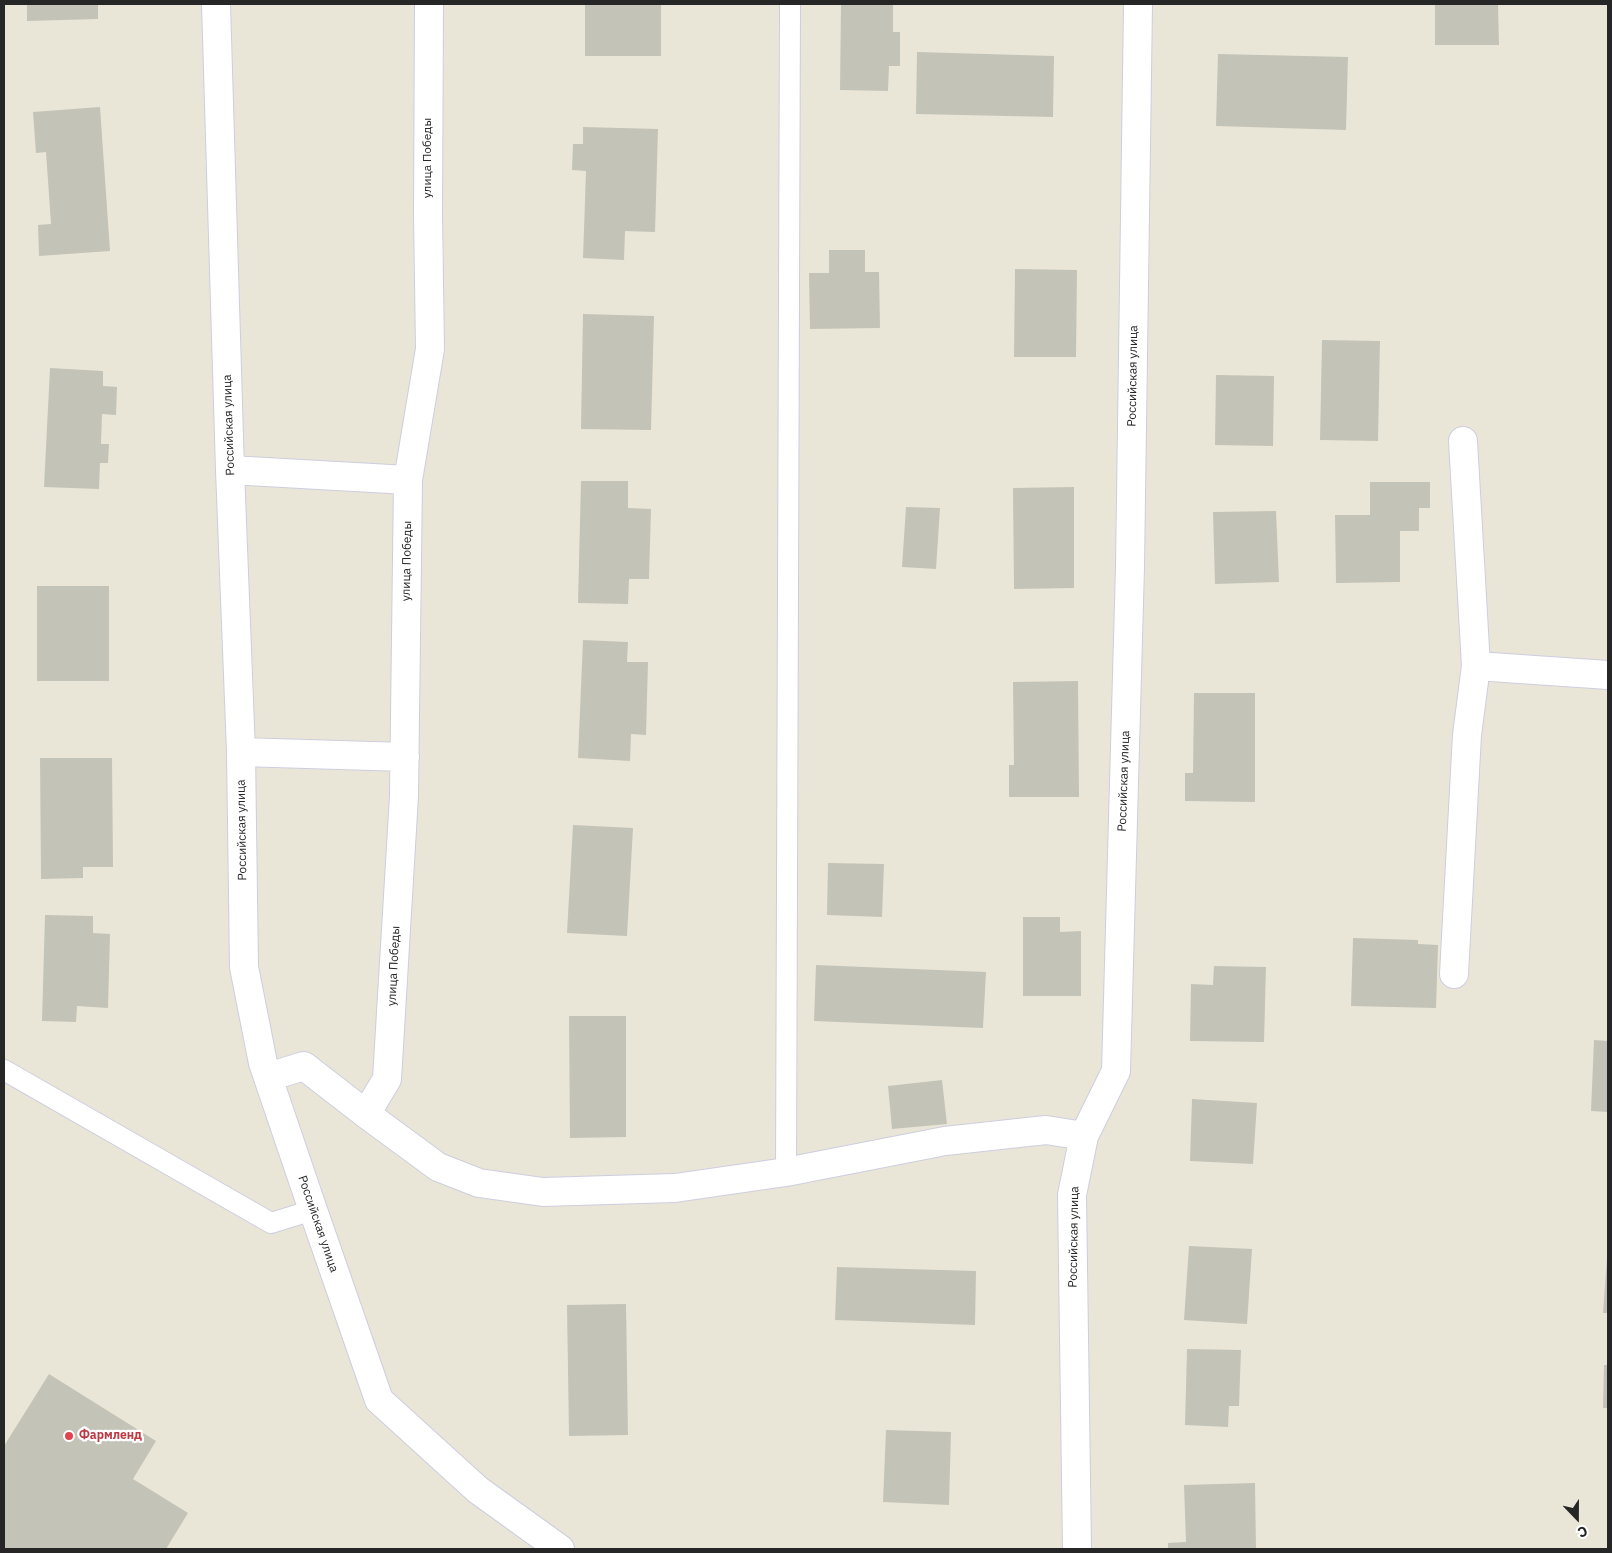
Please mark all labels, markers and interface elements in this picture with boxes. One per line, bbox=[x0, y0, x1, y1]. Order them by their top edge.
street label: улица Победы bbox=[421, 118, 435, 198]
street label: Российская улица bbox=[1125, 325, 1141, 427]
street label: Российская улица bbox=[220, 374, 238, 476]
street label: улица Победы bbox=[399, 521, 415, 601]
street label: Российская улица bbox=[1115, 730, 1133, 832]
street label: Российская улица bbox=[234, 779, 250, 881]
street label: улица Победы bbox=[385, 925, 403, 1007]
street label: Российская улица bbox=[295, 1174, 341, 1274]
street label: Российская улица bbox=[1066, 1186, 1082, 1288]
place label: Фармленд bbox=[79, 1429, 142, 1443]
marker: Фармленд bbox=[63, 1430, 75, 1442]
north arrow bbox=[1552, 1493, 1602, 1543]
text: С bbox=[1575, 1522, 1590, 1542]

